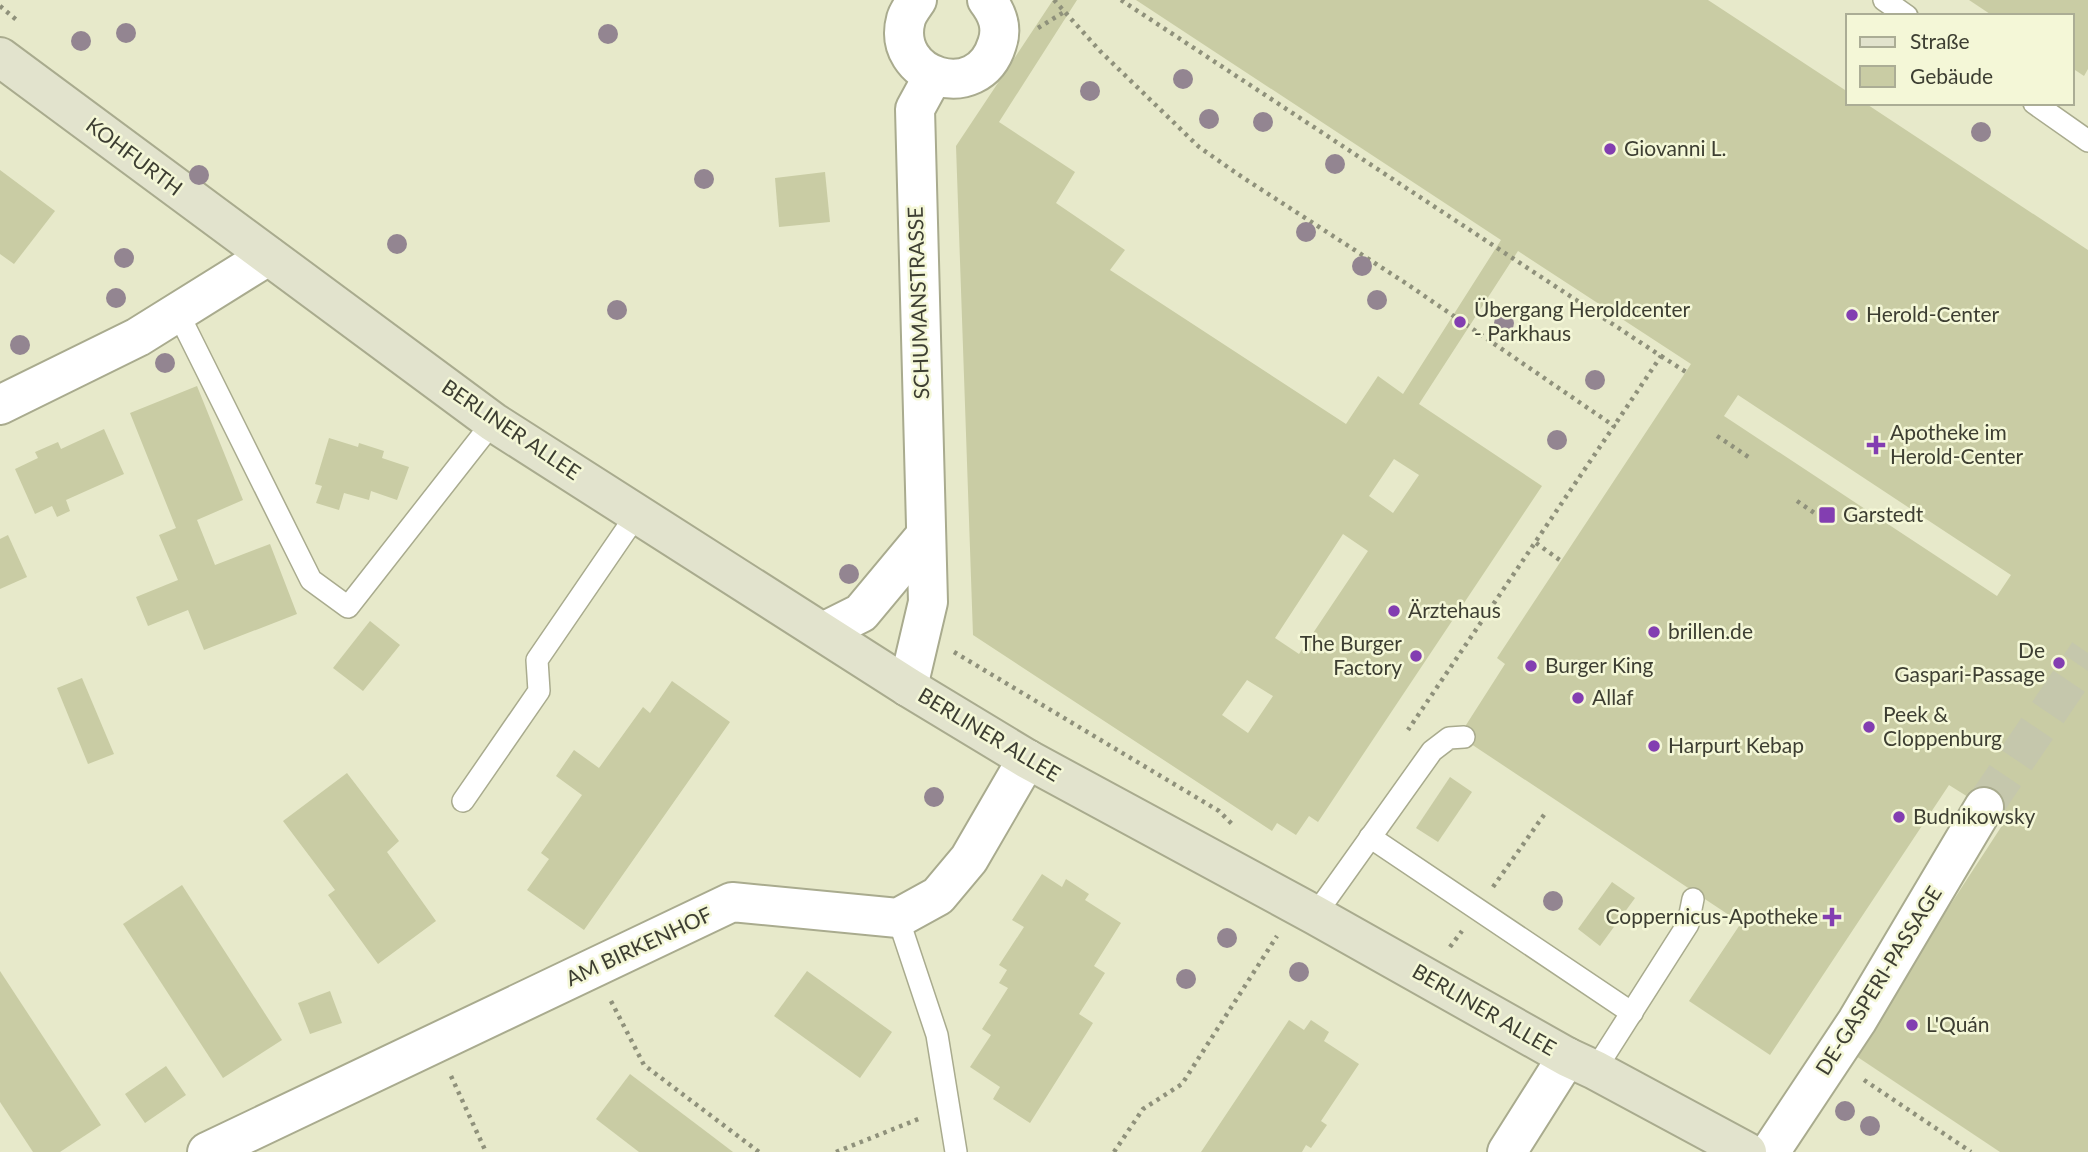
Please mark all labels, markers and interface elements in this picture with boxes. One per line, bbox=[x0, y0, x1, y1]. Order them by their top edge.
legend bbox=[1846, 14, 2074, 105]
text: Straße bbox=[1910, 28, 1970, 53]
text: Gebäude bbox=[1910, 63, 1993, 88]
street label: KOHFURTH bbox=[82, 111, 188, 200]
place label: Giovanni L. bbox=[1624, 135, 1727, 160]
marker: Giovanni L. bbox=[1602, 141, 1618, 157]
street label: SCHUMANSTRASSE bbox=[902, 206, 933, 400]
place label: Übergang Heroldcenter - Parkhaus bbox=[1474, 296, 1691, 345]
place label: Herold-Center bbox=[1866, 301, 1999, 326]
marker: Herold-Center bbox=[1844, 307, 1860, 323]
marker: Übergang Heroldcenter - Parkhaus bbox=[1452, 314, 1468, 330]
street label: BERLINER ALLEE bbox=[438, 373, 586, 484]
place label: Apotheke im Herold-Center bbox=[1890, 419, 2023, 468]
marker: Apotheke im Herold-Center bbox=[1868, 437, 1884, 453]
place label: Garstedt bbox=[1843, 501, 1924, 526]
marker: Garstedt bbox=[1817, 505, 1837, 525]
place label: Ärztehaus bbox=[1408, 597, 1501, 622]
marker: Ärztehaus bbox=[1386, 603, 1402, 619]
place label: brillen.de bbox=[1668, 618, 1753, 643]
marker: brillen.de bbox=[1646, 624, 1662, 640]
place label: The Burger Factory bbox=[1300, 630, 1402, 679]
place label: De Gaspari-Passage bbox=[1894, 637, 2045, 686]
marker: The Burger Factory bbox=[1408, 648, 1424, 664]
place label: Burger King bbox=[1545, 652, 1654, 677]
marker: De Gaspari-Passage bbox=[2051, 655, 2067, 671]
marker: Burger King bbox=[1523, 658, 1539, 674]
street label: BERLINER ALLEE bbox=[914, 681, 1065, 786]
place label: Allaf bbox=[1592, 684, 1634, 709]
marker: Allaf bbox=[1570, 690, 1586, 706]
place label: Peek & Cloppenburg bbox=[1883, 701, 2002, 750]
marker: Peek & Cloppenburg bbox=[1861, 719, 1877, 735]
place label: Harpurt Kebap bbox=[1668, 732, 1804, 757]
marker: Harpurt Kebap bbox=[1646, 738, 1662, 754]
place label: Budnikowsky bbox=[1913, 803, 2036, 828]
marker: Budnikowsky bbox=[1891, 809, 1907, 825]
street label: DE-GASPERI-PASSAGE bbox=[1809, 881, 1946, 1079]
street label: AM BIRKENHOF bbox=[561, 901, 716, 990]
place label: Coppernicus-Apotheke bbox=[1605, 903, 1818, 928]
marker: Coppernicus-Apotheke bbox=[1824, 909, 1840, 925]
street label: BERLINER ALLEE bbox=[1409, 957, 1561, 1060]
place label: L'Quán bbox=[1926, 1011, 1990, 1036]
marker: L'Quán bbox=[1904, 1017, 1920, 1033]

